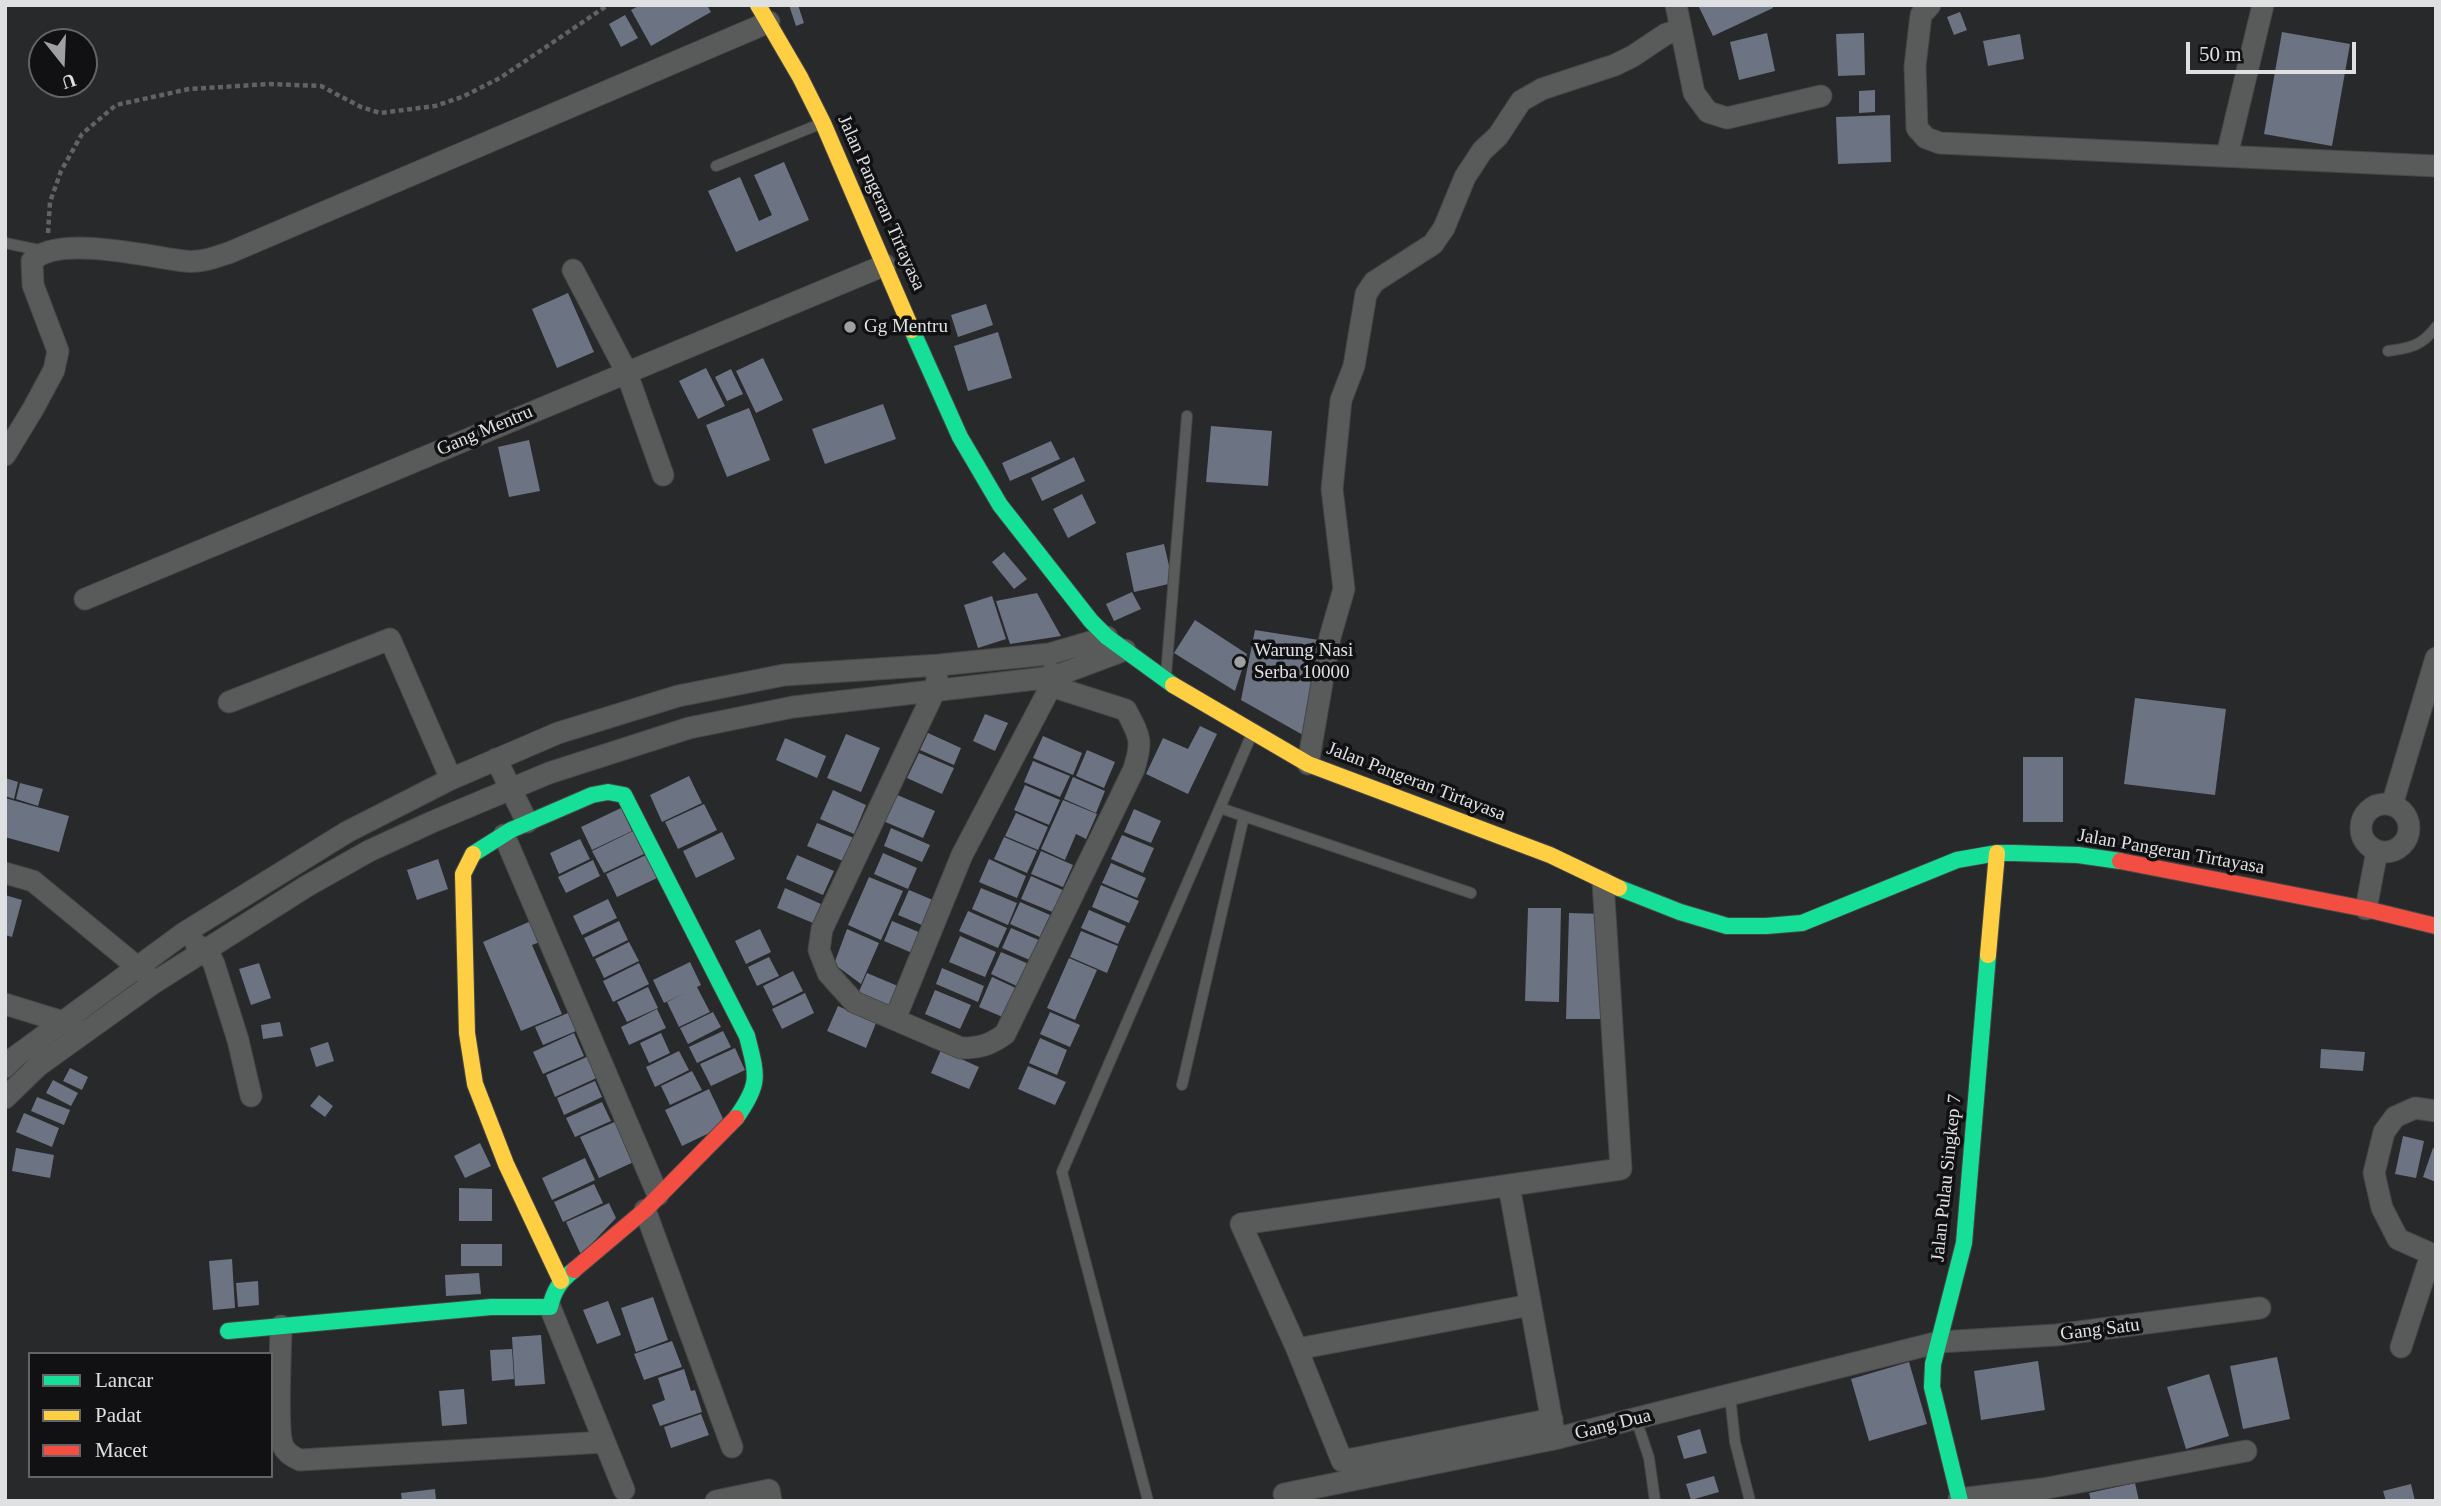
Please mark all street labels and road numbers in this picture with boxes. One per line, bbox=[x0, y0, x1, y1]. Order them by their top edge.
street label: Jalan Pangeran Tirtayasa bbox=[832, 112, 930, 294]
street label: Gang Mentru bbox=[434, 401, 536, 461]
street label: Jalan Pangeran Tirtayasa bbox=[1324, 737, 1508, 827]
street label: Jalan Pangeran Tirtayasa bbox=[2076, 824, 2266, 880]
street label: Jalan Pulau Singkep 7 bbox=[1927, 1093, 1967, 1263]
street label: Gang Satu bbox=[2059, 1314, 2141, 1346]
street label: Gang Dua bbox=[1573, 1405, 1653, 1445]

